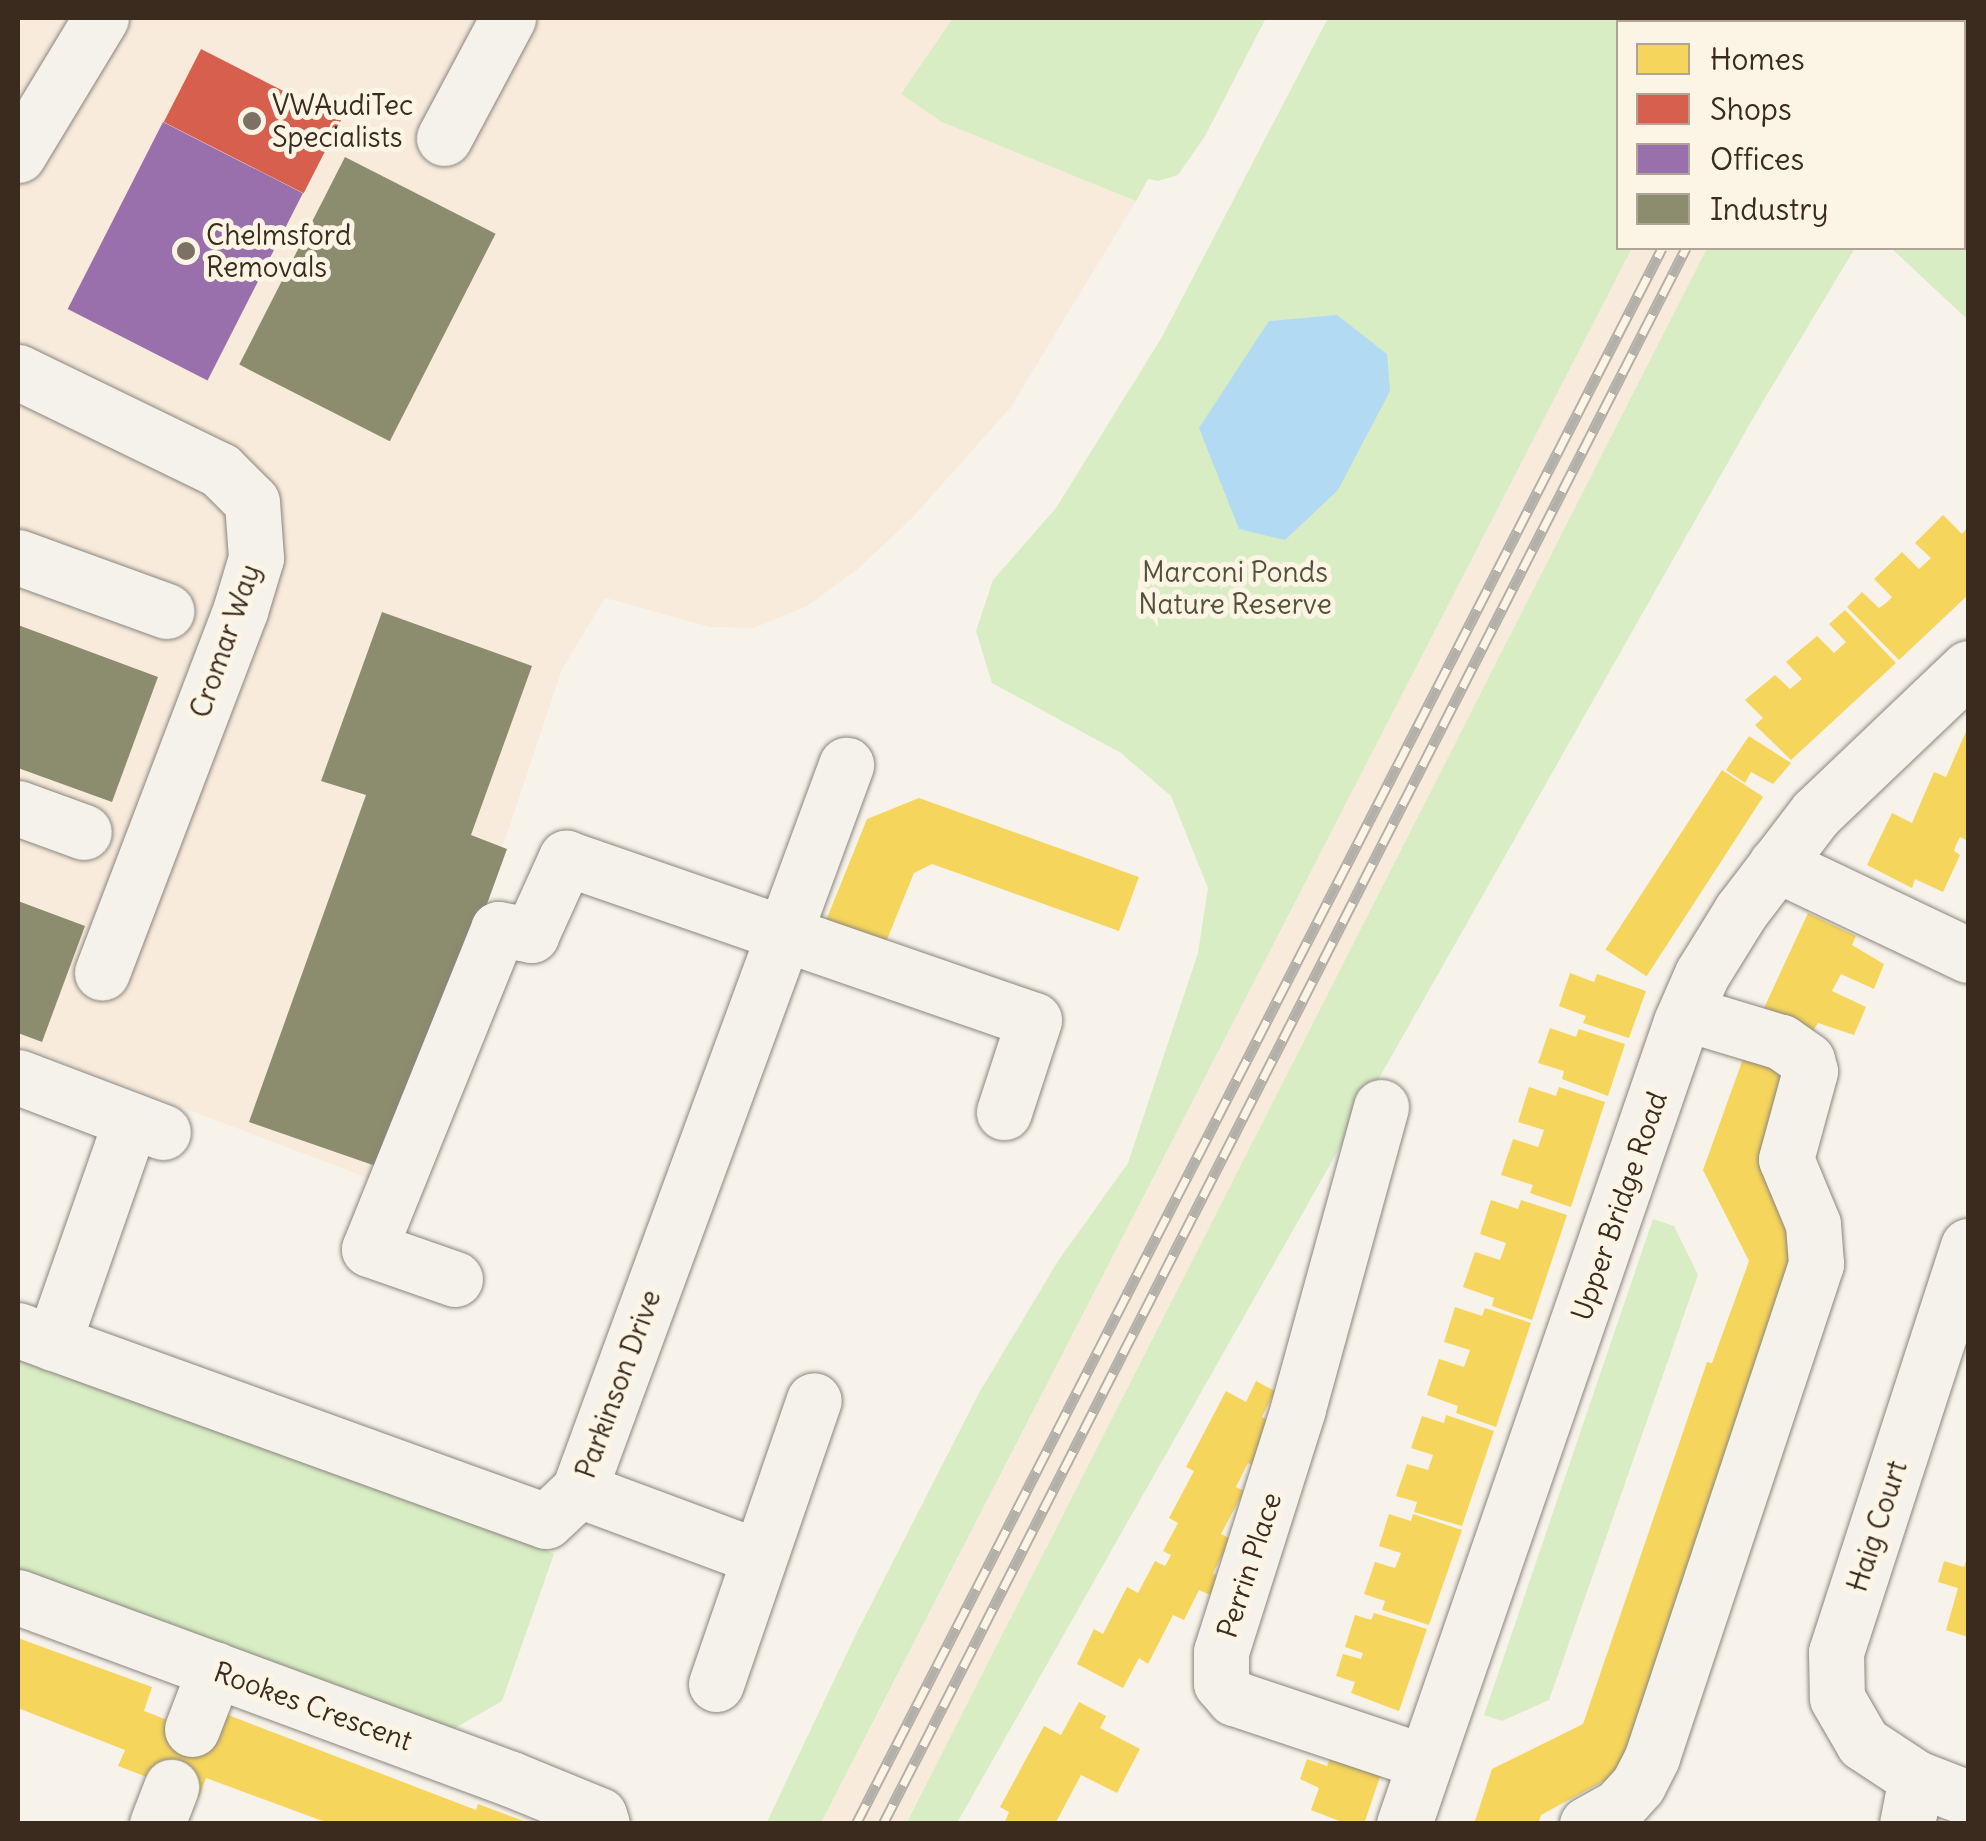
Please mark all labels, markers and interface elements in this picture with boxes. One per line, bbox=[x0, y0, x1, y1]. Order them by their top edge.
legend bbox=[1616, 20, 1966, 250]
text: Homes bbox=[1710, 40, 1805, 78]
place label: VWAudiTec Specialists bbox=[272, 88, 413, 154]
text: Shops bbox=[1710, 90, 1792, 128]
marker: VWAudiTec Specialists bbox=[241, 110, 263, 132]
text: Offices bbox=[1710, 140, 1804, 178]
text: Industry bbox=[1710, 190, 1828, 228]
place label: Chelmsford Removals bbox=[206, 218, 351, 284]
marker: Chelmsford Removals bbox=[175, 240, 197, 262]
park label: Marconi Ponds Nature Reserve bbox=[1138, 555, 1332, 621]
street label: Cromar Way bbox=[183, 560, 267, 722]
street label: Upper Bridge Road bbox=[1564, 1087, 1674, 1325]
street label: Parkinson Drive bbox=[568, 1285, 668, 1483]
street label: Haig Court bbox=[1840, 1456, 1914, 1596]
street label: Perrin Place bbox=[1210, 1488, 1288, 1642]
street label: Rookes Crescent bbox=[209, 1655, 417, 1757]

